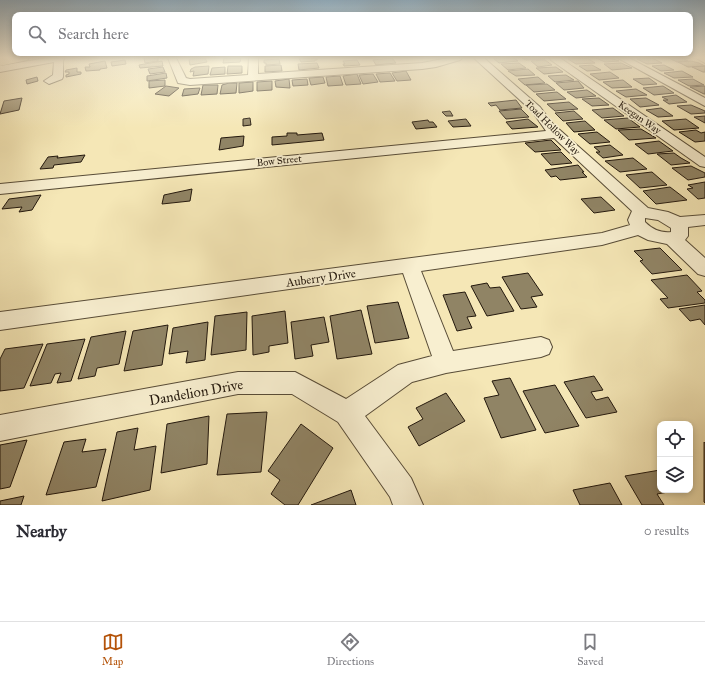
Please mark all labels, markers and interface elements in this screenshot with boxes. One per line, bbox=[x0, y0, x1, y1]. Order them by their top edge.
search box bbox=[12, 12, 693, 56]
icon: search bbox=[26, 23, 48, 45]
text: Search here bbox=[58, 25, 129, 43]
street label: Toad Hollow Way bbox=[522, 98, 583, 158]
street label: Keegan Way bbox=[616, 99, 663, 137]
street label: Bow Street bbox=[256, 153, 303, 169]
street label: Auberry Drive bbox=[284, 266, 357, 290]
street label: Dandelion Drive bbox=[148, 376, 245, 409]
map controls bbox=[657, 421, 693, 493]
button: locate bbox=[657, 421, 693, 457]
button: layers bbox=[657, 457, 693, 493]
text: Nearby bbox=[16, 521, 67, 542]
text: 0 results bbox=[644, 523, 689, 539]
tab: Map bbox=[102, 631, 124, 668]
tab: Directions bbox=[327, 631, 374, 668]
tab: Saved bbox=[577, 631, 603, 668]

